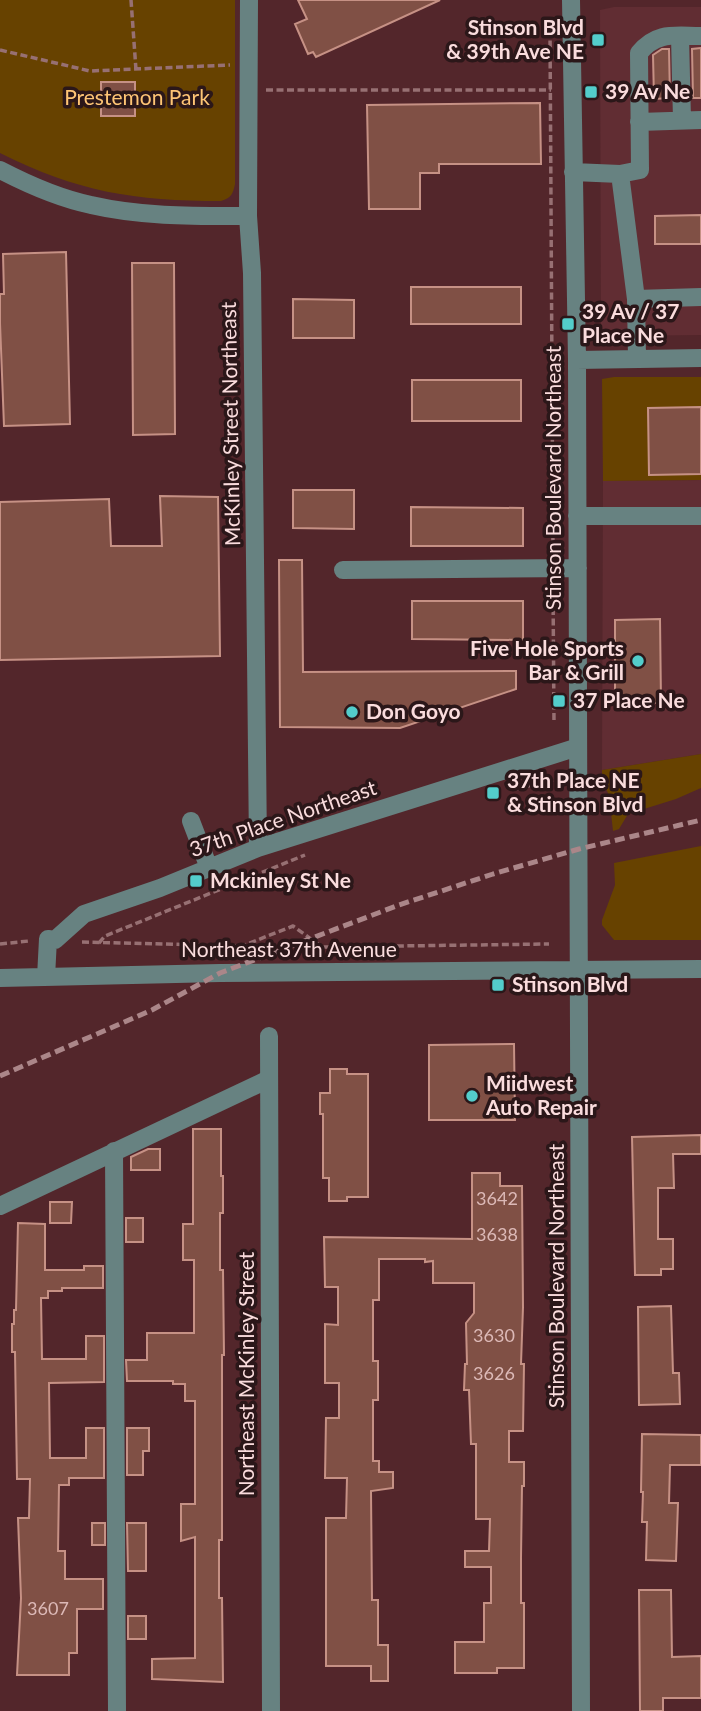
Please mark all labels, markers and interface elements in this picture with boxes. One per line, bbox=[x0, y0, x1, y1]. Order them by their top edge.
place label: Stinson Blvd & 39th Ave NE bbox=[446, 14, 584, 63]
marker: Stinson Blvd & 39th Ave NE bbox=[590, 32, 606, 48]
place label: 39 Av Ne bbox=[605, 78, 690, 103]
park label: Prestemon Park bbox=[64, 84, 210, 109]
marker: 39 Av Ne bbox=[583, 84, 599, 100]
place label: 39 Av / 37 Place Ne bbox=[582, 298, 679, 347]
street label: McKinley Street Northeast bbox=[215, 301, 244, 546]
marker: 39 Av / 37 Place Ne bbox=[560, 316, 576, 332]
street label: Stinson Boulevard Northeast bbox=[540, 345, 565, 610]
place label: Five Hole Sports Bar & Grill bbox=[470, 635, 624, 684]
marker: Five Hole Sports Bar & Grill bbox=[630, 653, 646, 669]
place label: 37 Place Ne bbox=[573, 687, 685, 712]
marker: 37 Place Ne bbox=[551, 693, 567, 709]
place label: Don Goyo bbox=[366, 698, 460, 723]
marker: Don Goyo bbox=[344, 704, 360, 720]
place label: 37th Place NE & Stinson Blvd bbox=[507, 767, 644, 816]
street label: 37th Place Northeast bbox=[186, 774, 380, 861]
marker: 37th Place NE & Stinson Blvd bbox=[485, 785, 501, 801]
place label: Mckinley St Ne bbox=[210, 867, 351, 892]
marker: Mckinley St Ne bbox=[188, 873, 204, 889]
street label: Northeast 37th Avenue bbox=[181, 936, 397, 961]
place label: Stinson Blvd bbox=[512, 971, 628, 996]
marker: Stinson Blvd bbox=[490, 977, 506, 993]
place label: Miidwest Auto Repair bbox=[485, 1070, 597, 1119]
marker: Miidwest Auto Repair bbox=[464, 1088, 480, 1104]
street label: Stinson Boulevard Northeast bbox=[543, 1143, 568, 1408]
house number: 3642 bbox=[476, 1187, 518, 1209]
house number: 3638 bbox=[476, 1223, 518, 1245]
street label: Northeast McKinley Street bbox=[233, 1251, 258, 1496]
house number: 3630 bbox=[473, 1324, 515, 1346]
house number: 3626 bbox=[473, 1362, 515, 1384]
house number: 3607 bbox=[27, 1597, 69, 1619]

